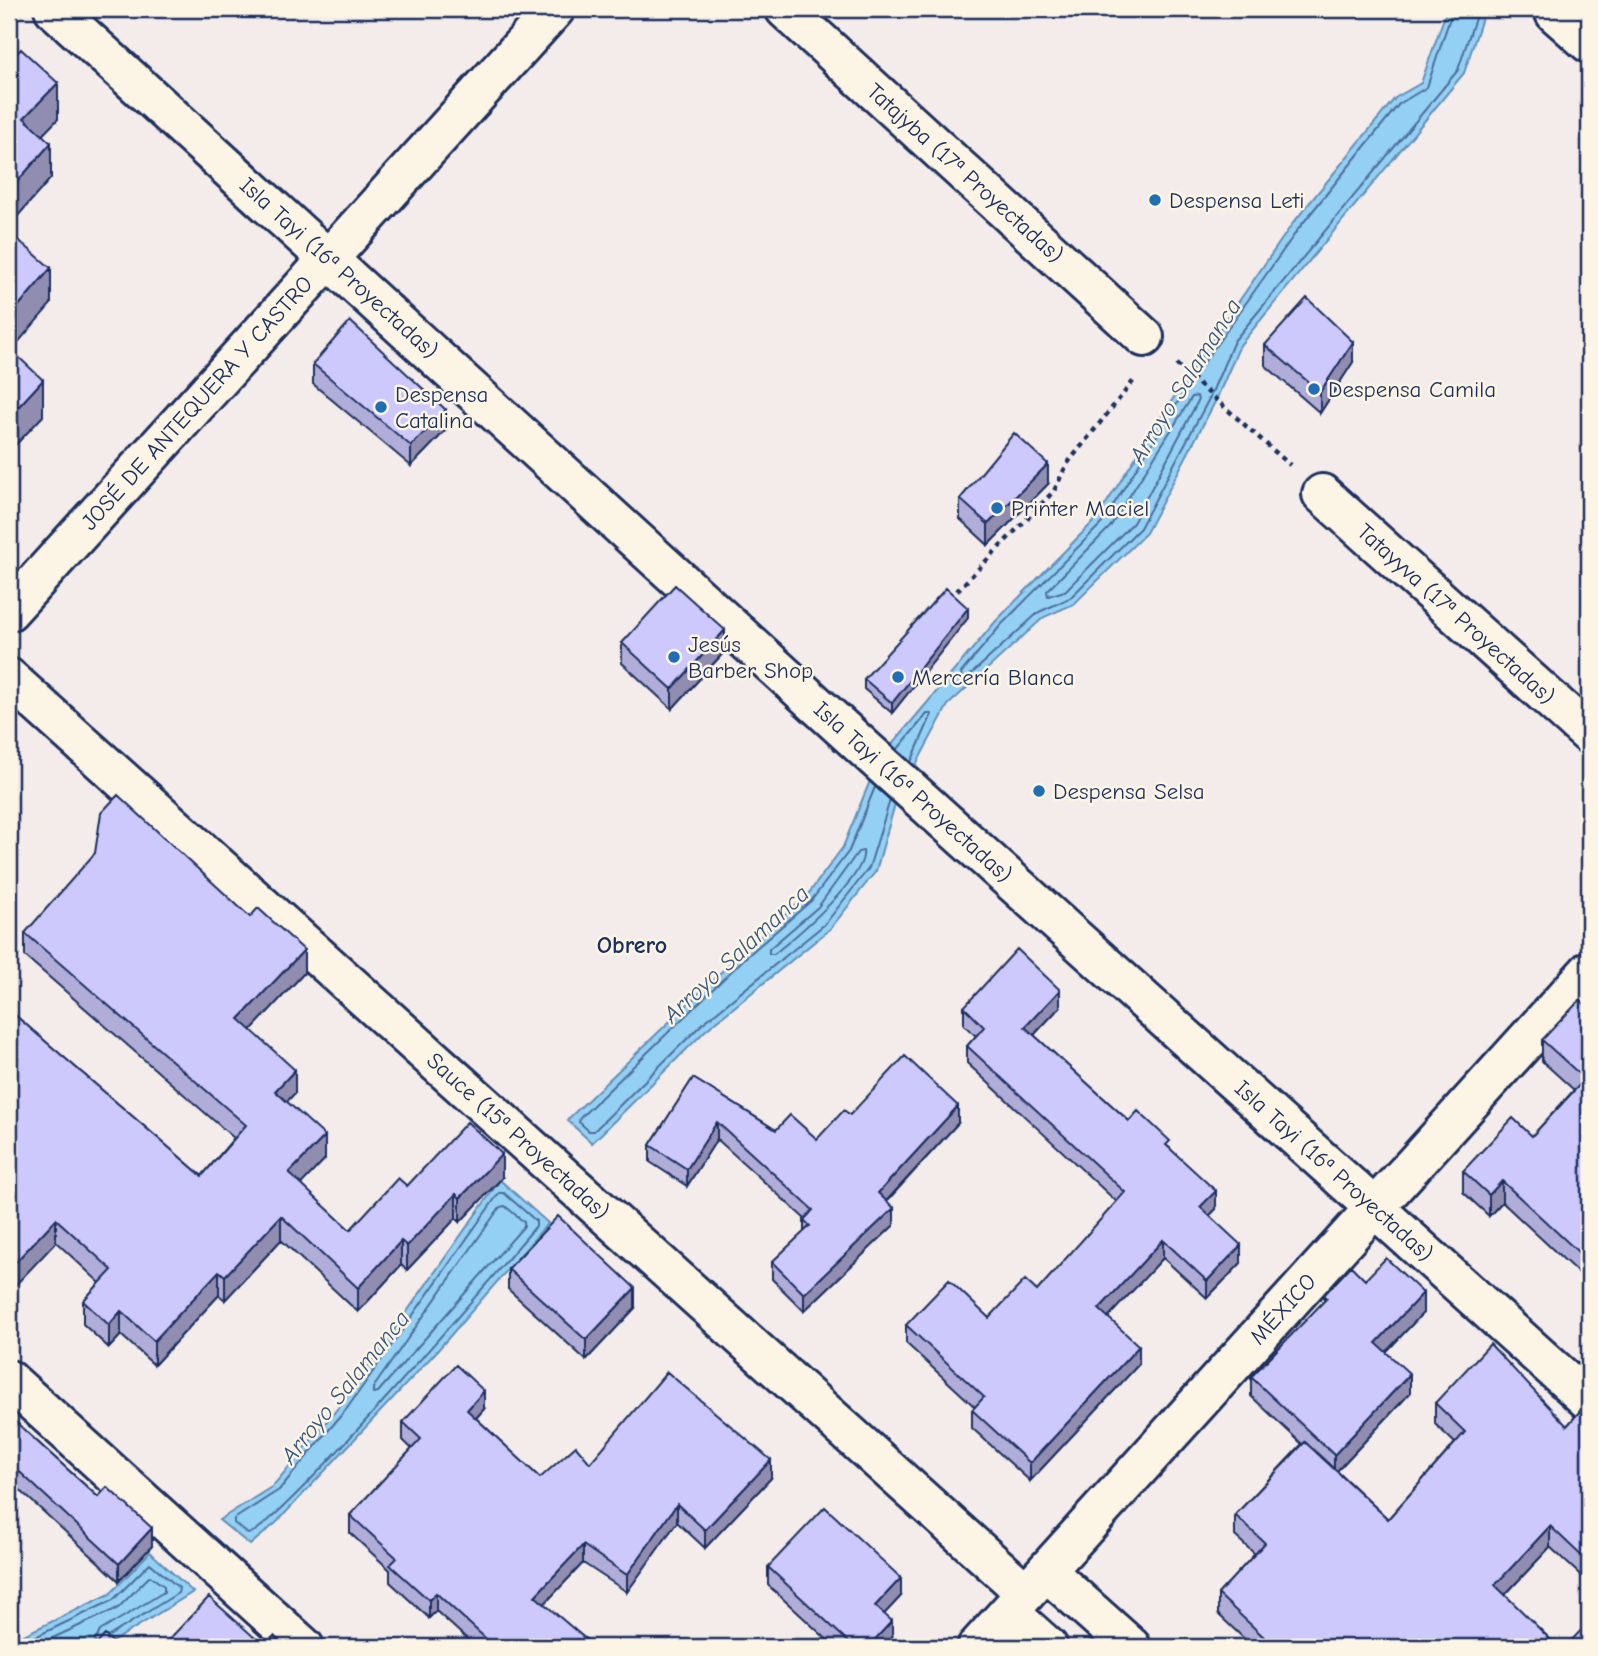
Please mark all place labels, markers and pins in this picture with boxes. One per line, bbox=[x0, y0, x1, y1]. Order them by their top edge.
place label: Despensa Leti bbox=[1169, 187, 1305, 214]
marker: Despensa Leti bbox=[1147, 192, 1163, 208]
place label: Despensa Camila bbox=[1328, 376, 1496, 403]
place label: Despensa Catalina bbox=[395, 381, 488, 434]
marker: Despensa Camila bbox=[1306, 381, 1322, 397]
marker: Despensa Catalina bbox=[373, 399, 389, 415]
place label: Printer Maciel bbox=[1011, 495, 1149, 522]
marker: Printer Maciel bbox=[989, 500, 1005, 516]
place label: Jesús Barber Shop bbox=[688, 631, 813, 684]
marker: Jesús Barber Shop bbox=[666, 649, 682, 665]
place label: Mercería Blanca bbox=[912, 664, 1075, 691]
marker: Mercería Blanca bbox=[890, 669, 906, 685]
place label: Despensa Selsa bbox=[1053, 778, 1205, 805]
marker: Despensa Selsa bbox=[1031, 783, 1047, 799]

